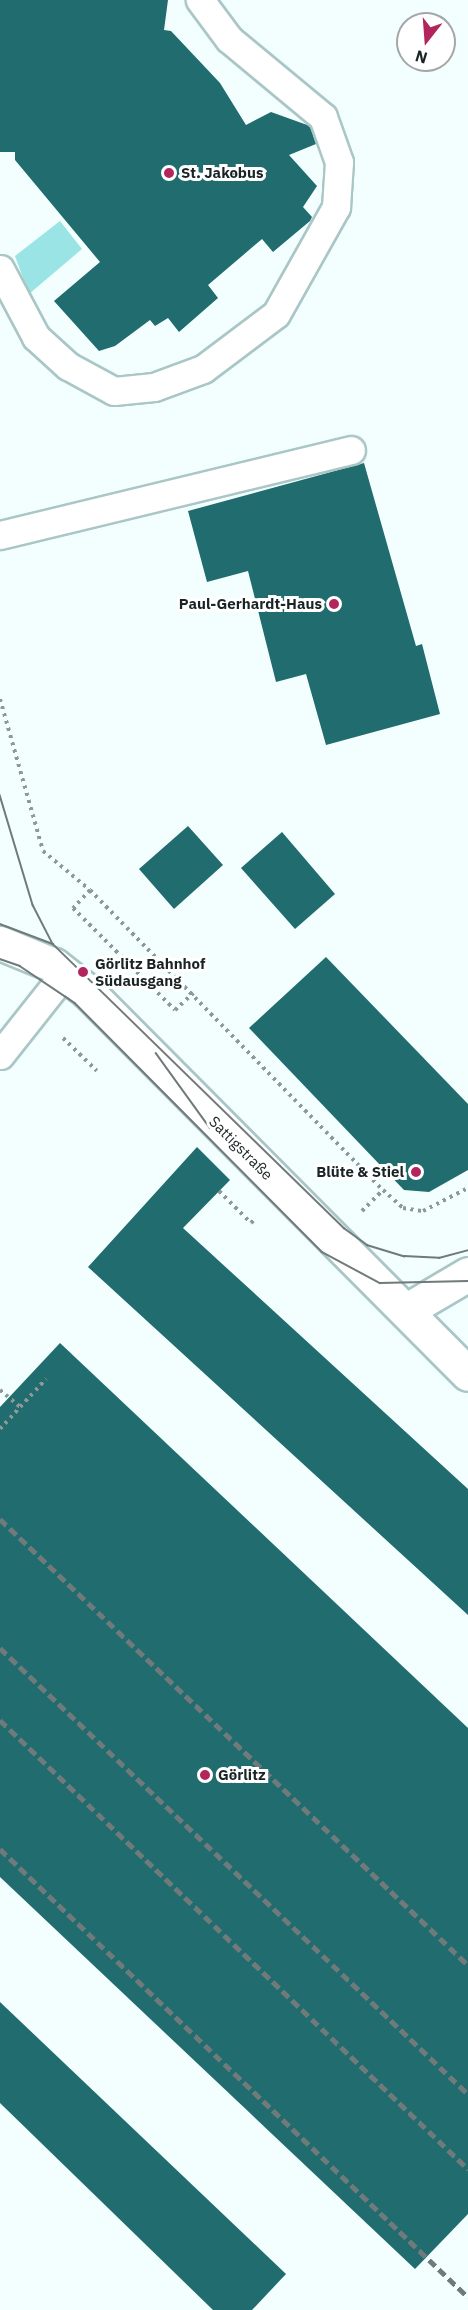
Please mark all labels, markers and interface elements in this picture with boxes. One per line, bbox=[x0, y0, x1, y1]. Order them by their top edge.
north arrow bbox=[396, 12, 456, 72]
text: N bbox=[413, 46, 430, 69]
place label: St. Jakobus bbox=[181, 164, 263, 182]
marker: St. Jakobus bbox=[162, 166, 176, 180]
place label: Paul-Gerhardt-Haus bbox=[179, 595, 322, 613]
marker: Paul-Gerhardt-Haus bbox=[327, 597, 341, 611]
place label: Görlitz Bahnhof Südausgang bbox=[95, 954, 205, 989]
marker: Görlitz Bahnhof Südausgang bbox=[76, 965, 90, 979]
street label: Sattigstraße bbox=[205, 1112, 277, 1184]
place label: Blüte & Stiel bbox=[316, 1163, 404, 1181]
marker: Blüte & Stiel bbox=[409, 1165, 423, 1179]
marker: Görlitz bbox=[196, 1766, 214, 1784]
place label: Görlitz bbox=[218, 1766, 266, 1784]

